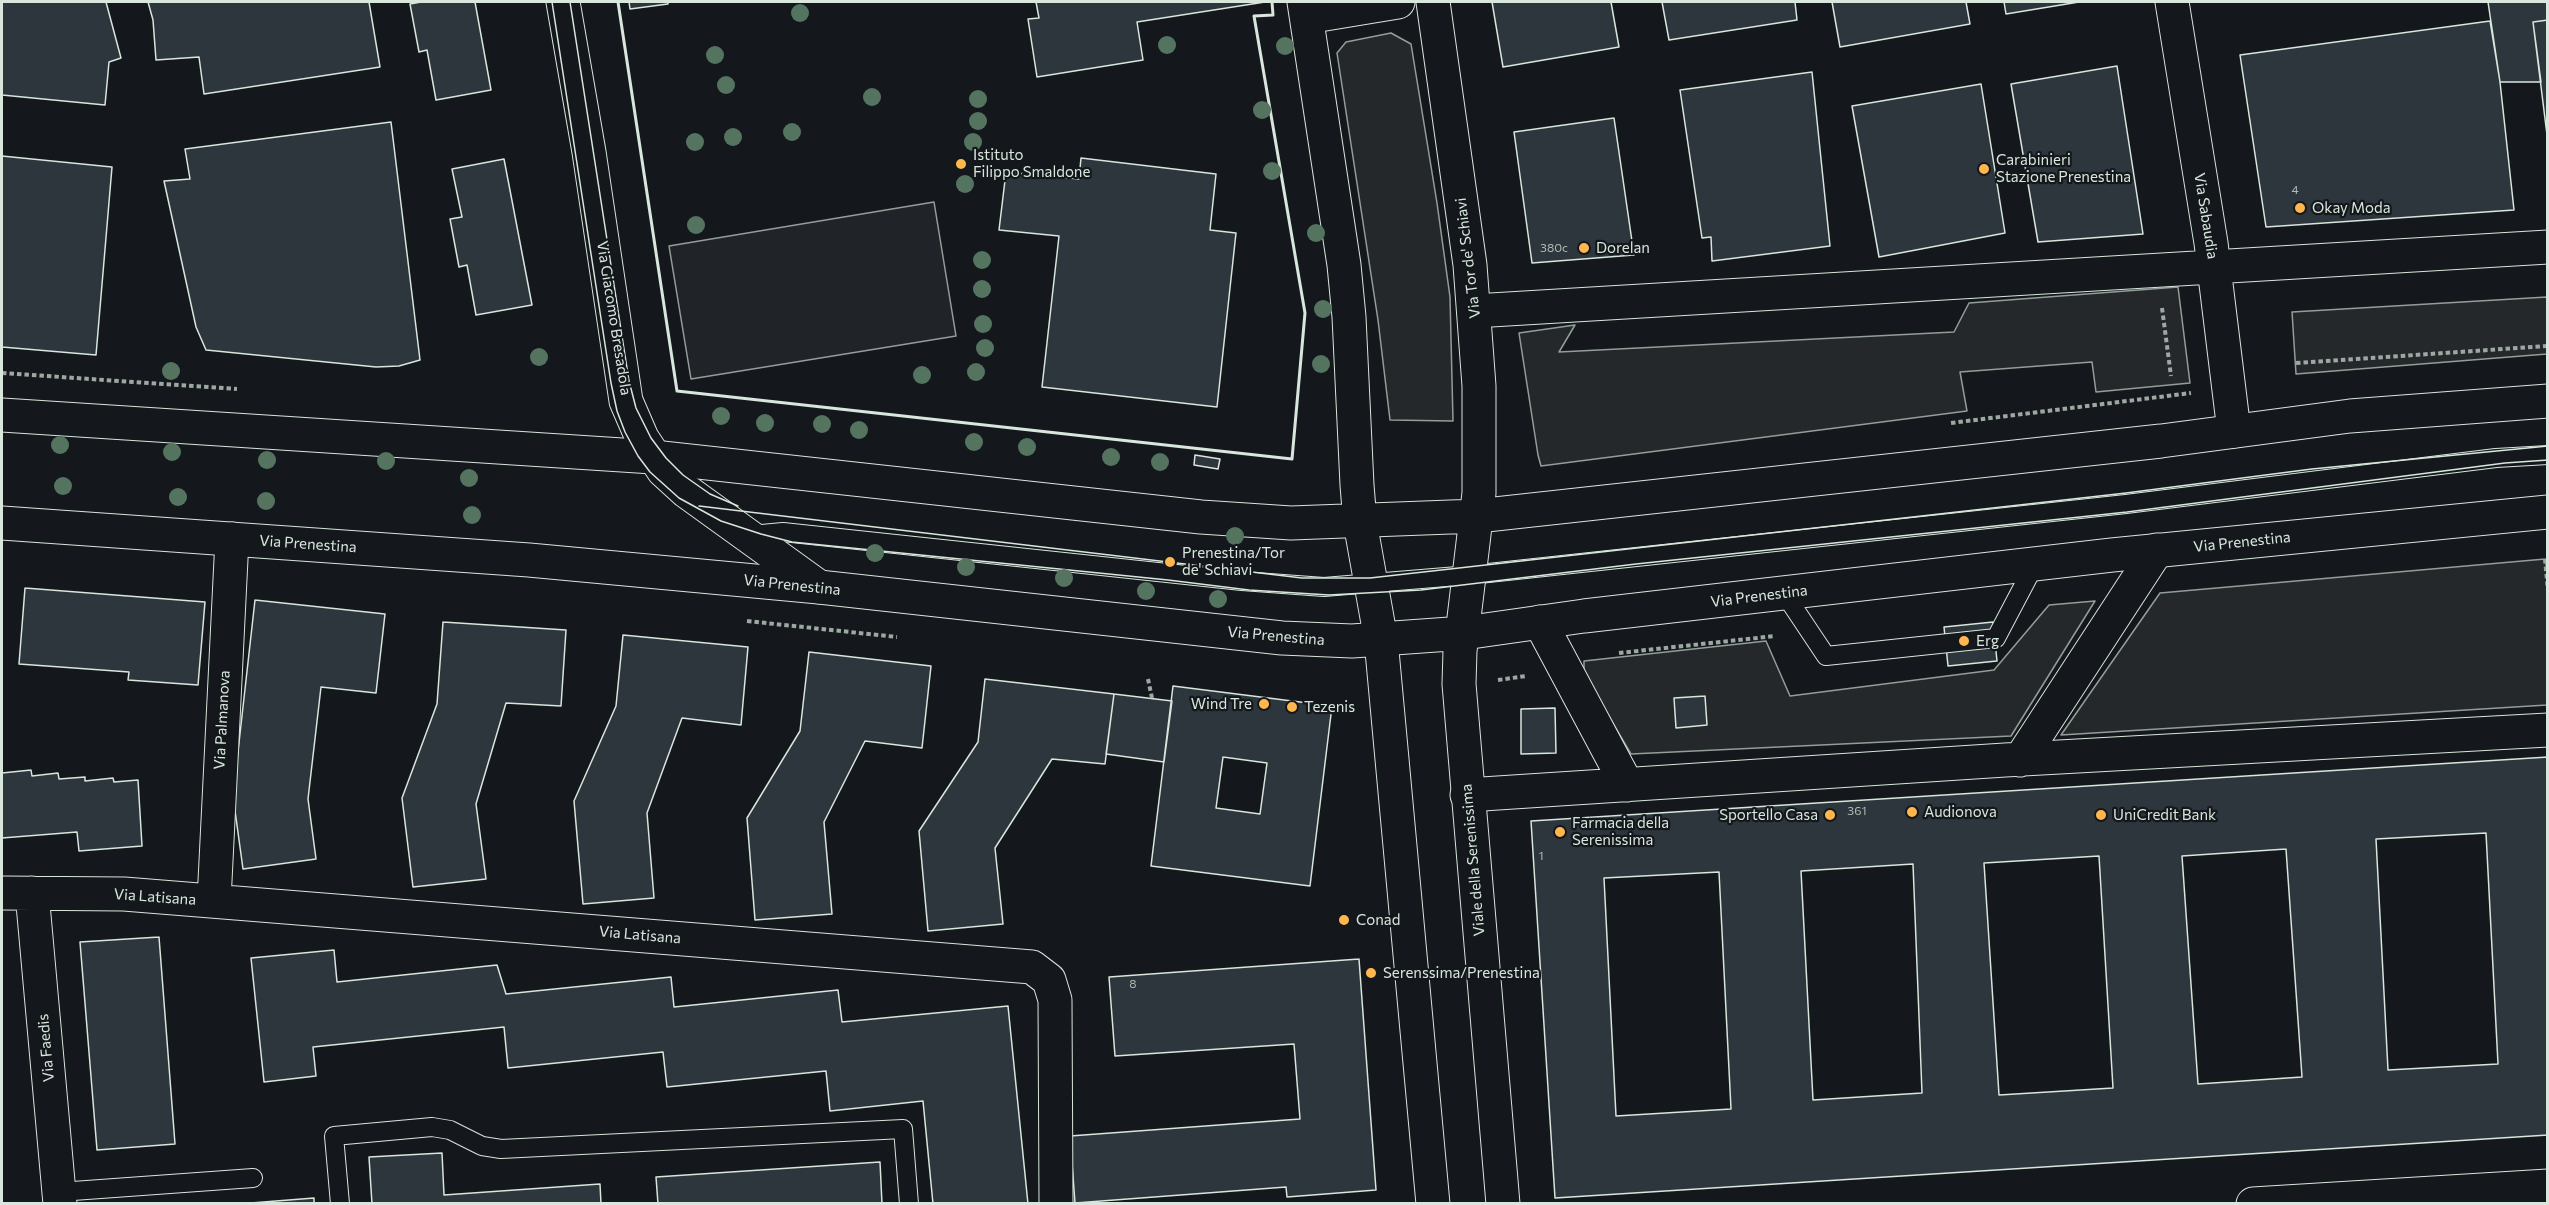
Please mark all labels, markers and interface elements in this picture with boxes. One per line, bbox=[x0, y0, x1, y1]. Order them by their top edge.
place label: Istituto Filippo Smaldone bbox=[973, 146, 1090, 181]
place label: Carabinieri Stazione Prenestina bbox=[1996, 151, 2131, 186]
marker: Istituto Filippo Smaldone bbox=[954, 157, 968, 171]
marker: Carabinieri Stazione Prenestina bbox=[1977, 162, 1991, 176]
street label: Via Sabaudia bbox=[2190, 172, 2222, 260]
house number: 4 bbox=[2291, 183, 2299, 197]
street label: Via Tor de' Schiavi bbox=[1452, 197, 1484, 319]
place label: Okay Moda bbox=[2312, 199, 2390, 217]
marker: Okay Moda bbox=[2293, 201, 2307, 215]
street label: Via Giacomo Bresadola bbox=[593, 239, 635, 397]
place label: Dorelan bbox=[1596, 239, 1650, 257]
house number: 380c bbox=[1540, 241, 1568, 255]
marker: Dorelan bbox=[1577, 241, 1591, 255]
street label: Via Prenestina bbox=[2192, 528, 2292, 556]
street label: Via Prenestina bbox=[259, 532, 357, 556]
place label: Prenestina/Tor de' Schiavi bbox=[1182, 544, 1285, 579]
marker: Prenestina/Tor de' Schiavi bbox=[1163, 555, 1177, 569]
street label: Via Prenestina bbox=[742, 571, 842, 599]
street label: Via Prenestina bbox=[1709, 581, 1809, 611]
street label: Via Prenestina bbox=[1227, 623, 1325, 649]
place label: Erg bbox=[1976, 632, 1999, 650]
marker: Erg bbox=[1957, 634, 1971, 648]
street label: Via Palmanova bbox=[210, 670, 234, 770]
place label: Wind Tre bbox=[1191, 695, 1252, 713]
marker: Wind Tre bbox=[1257, 697, 1271, 711]
place label: Tezenis bbox=[1304, 698, 1355, 716]
marker: Tezenis bbox=[1285, 700, 1299, 714]
street label: Viale della Serenissima bbox=[1457, 783, 1489, 937]
place label: Audionova bbox=[1924, 803, 1997, 821]
house number: 361 bbox=[1847, 804, 1867, 818]
marker: Audionova bbox=[1905, 805, 1919, 819]
place label: Sportello Casa bbox=[1719, 806, 1818, 824]
place label: UniCredit Bank bbox=[2113, 806, 2216, 824]
marker: Sportello Casa bbox=[1823, 808, 1837, 822]
marker: UniCredit Bank bbox=[2094, 808, 2108, 822]
place label: Farmacia della Serenissima bbox=[1572, 814, 1669, 849]
marker: Farmacia della Serenissima bbox=[1553, 825, 1567, 839]
house number: 1 bbox=[1538, 849, 1544, 863]
street label: Via Latisana bbox=[113, 885, 197, 909]
place label: Conad bbox=[1356, 911, 1400, 929]
marker: Conad bbox=[1337, 913, 1351, 927]
street label: Via Latisana bbox=[598, 922, 682, 948]
place label: Serenssima/Prenestina bbox=[1383, 964, 1540, 982]
marker: Serenssima/Prenestina bbox=[1364, 966, 1378, 980]
house number: 8 bbox=[1129, 977, 1137, 991]
street label: Via Faedis bbox=[34, 1013, 58, 1083]

